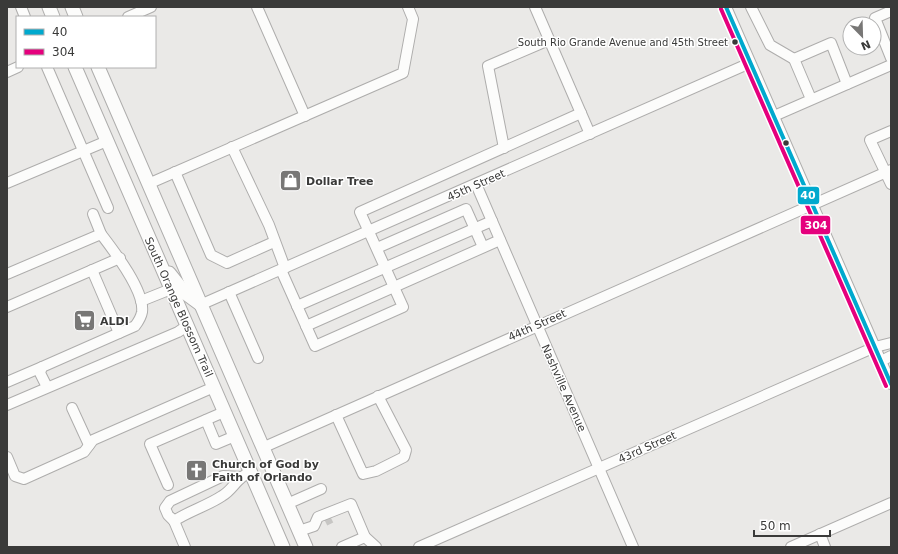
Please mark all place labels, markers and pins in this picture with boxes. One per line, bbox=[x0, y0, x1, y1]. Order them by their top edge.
place label: South Rio Grande Avenue and 45th Street bbox=[518, 37, 728, 48]
marker: South Rio Grande Avenue and 45th Street bbox=[730, 37, 740, 47]
unlabelled marker bbox=[781, 138, 791, 148]
shop icon: Dollar Tree bbox=[278, 168, 304, 194]
place label: Dollar Tree bbox=[306, 175, 374, 188]
supermarket icon: ALDI bbox=[72, 308, 98, 334]
place label: ALDI bbox=[100, 315, 129, 328]
church icon: Church of God by Faith of Orlando bbox=[183, 457, 209, 483]
place label: Church of God by Faith of Orlando bbox=[212, 458, 319, 484]

